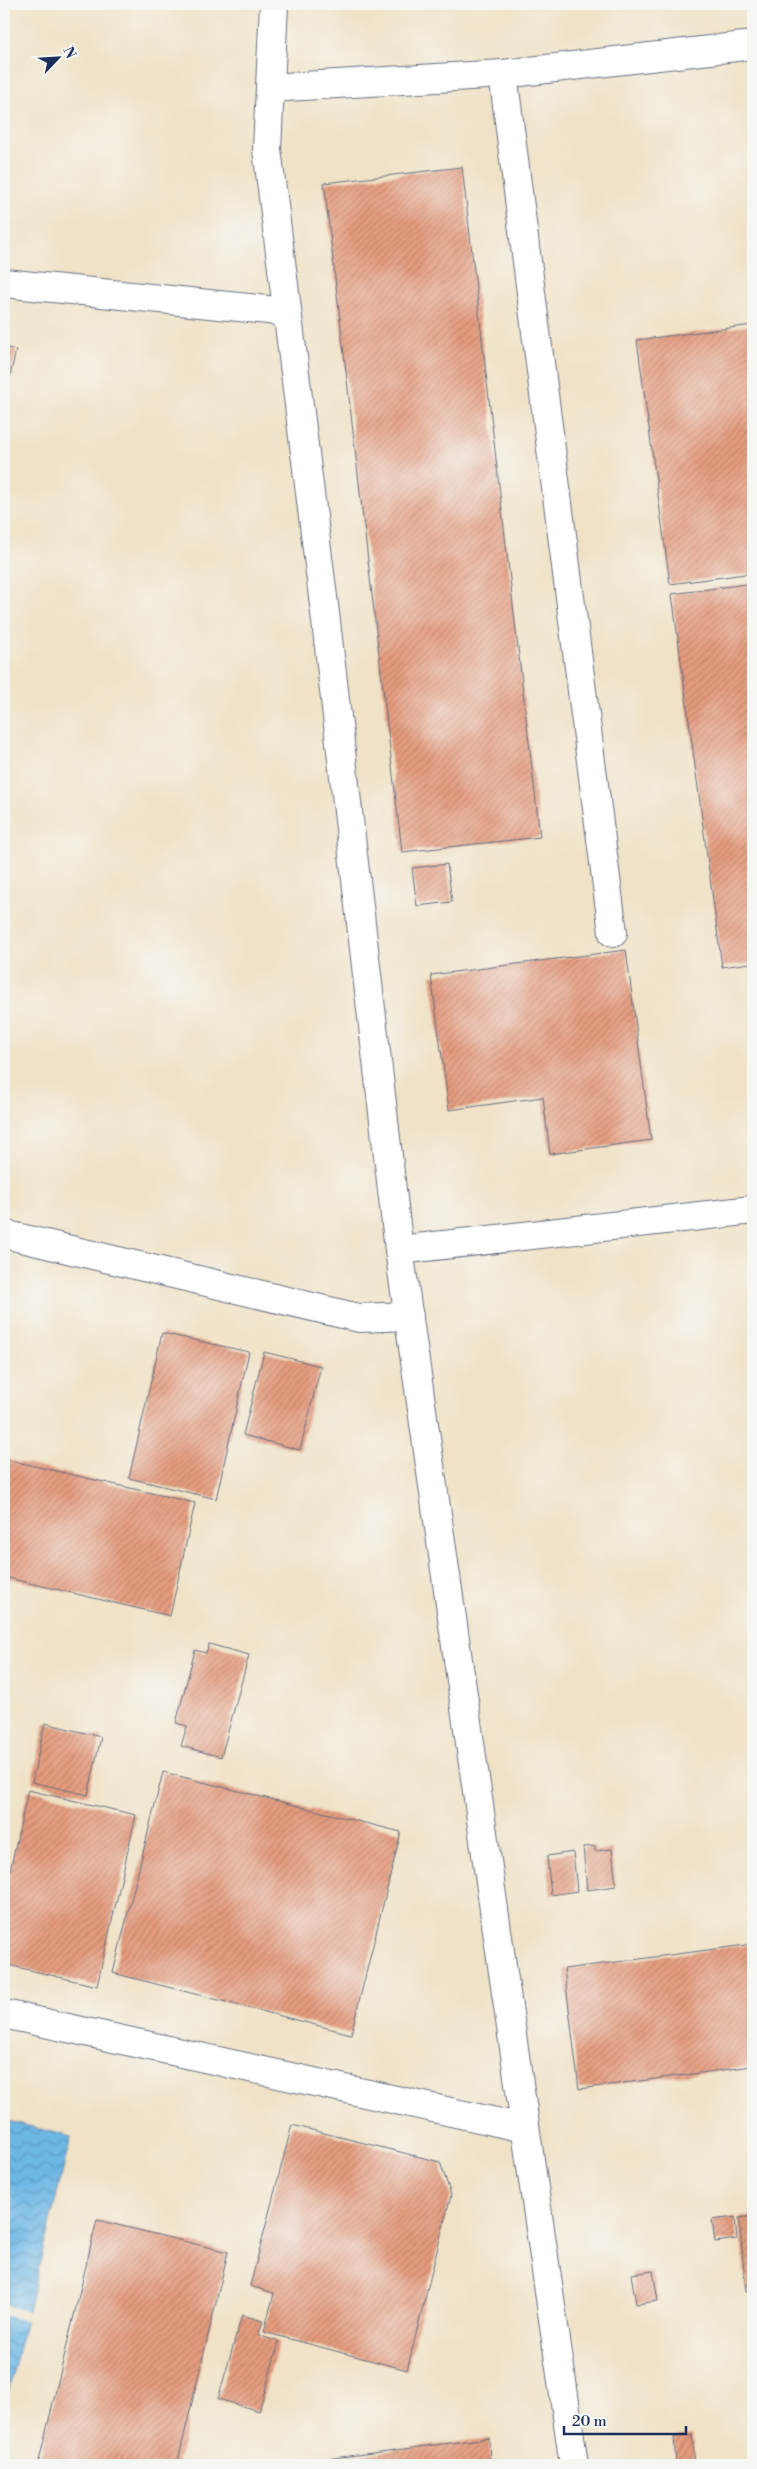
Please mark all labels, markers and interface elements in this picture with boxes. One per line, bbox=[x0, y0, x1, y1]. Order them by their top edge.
north arrow bbox=[32, 32, 82, 82]
text: N bbox=[58, 44, 79, 62]
scale bar bbox=[564, 2404, 687, 2436]
text: 20 m bbox=[572, 2412, 607, 2431]

